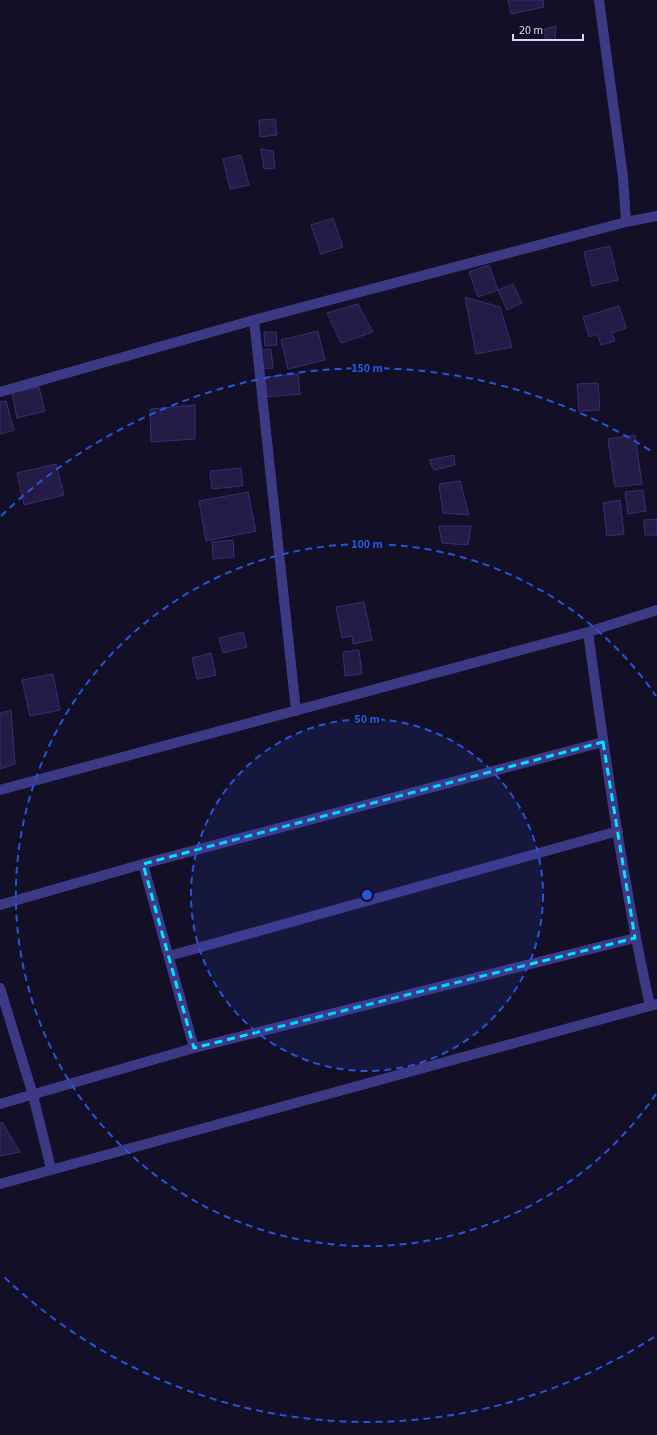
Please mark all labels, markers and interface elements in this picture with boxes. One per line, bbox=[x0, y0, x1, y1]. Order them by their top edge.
scale bar bbox=[513, 16, 583, 42]
text: 20 m bbox=[519, 22, 543, 39]
text: 150 m bbox=[351, 360, 383, 377]
text: 100 m bbox=[351, 536, 383, 553]
text: 50 m bbox=[354, 711, 380, 728]
centre of rings bbox=[360, 888, 374, 902]

